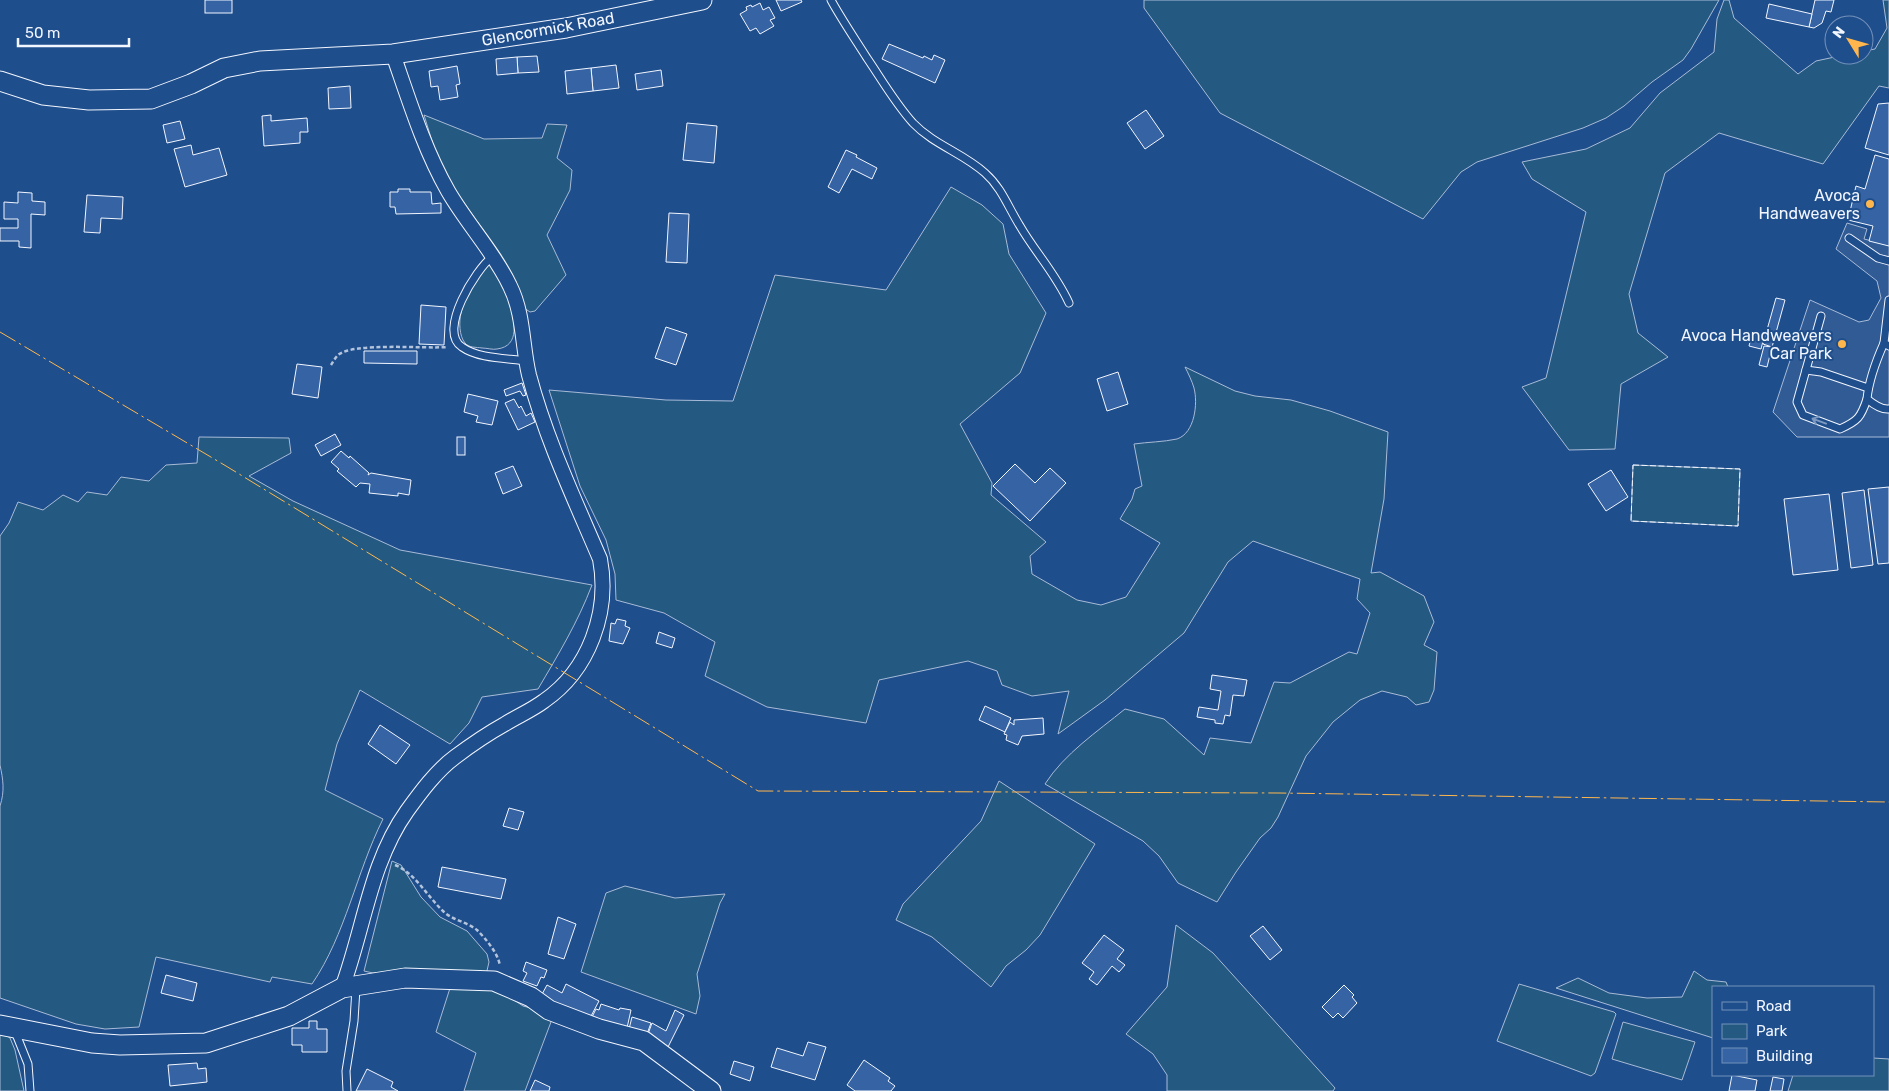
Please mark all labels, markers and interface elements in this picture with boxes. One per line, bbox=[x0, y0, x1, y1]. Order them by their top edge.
street label: Glencormick Road bbox=[480, 8, 616, 50]
scale bar bbox=[18, 15, 129, 47]
north arrow bbox=[1824, 15, 1874, 65]
text: N bbox=[1829, 23, 1849, 42]
text: 50 m bbox=[25, 24, 60, 42]
place label: Avoca Handweavers bbox=[1759, 186, 1860, 223]
marker: Avoca Handweavers bbox=[1864, 198, 1876, 210]
place label: Avoca Handweavers Car Park bbox=[1681, 326, 1833, 363]
marker: Avoca Handweavers Car Park bbox=[1836, 338, 1848, 350]
one-way arrow bbox=[1812, 416, 1827, 425]
legend bbox=[1712, 986, 1874, 1076]
text: Road bbox=[1756, 997, 1792, 1015]
text: Park bbox=[1756, 1022, 1787, 1040]
text: Building bbox=[1756, 1047, 1813, 1065]

